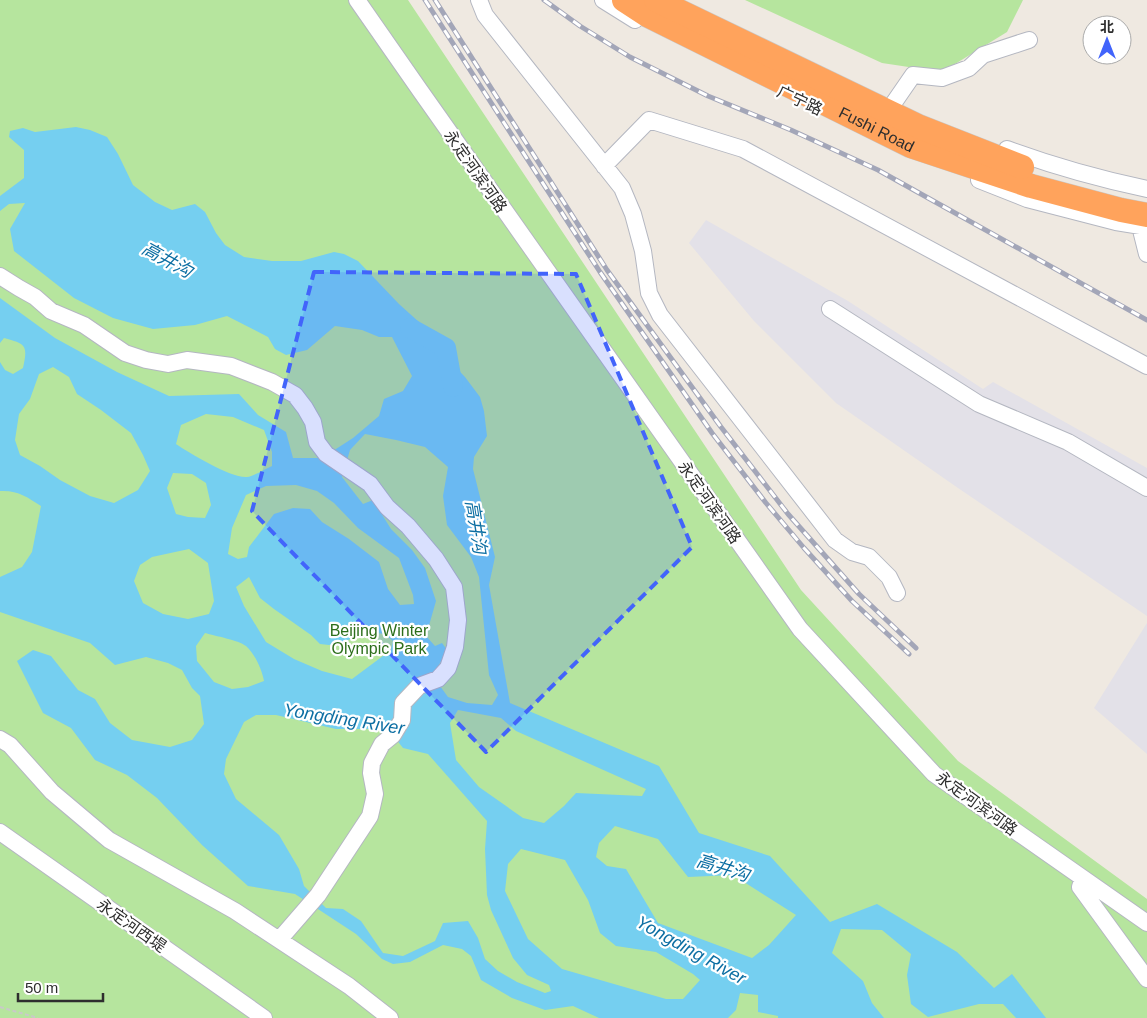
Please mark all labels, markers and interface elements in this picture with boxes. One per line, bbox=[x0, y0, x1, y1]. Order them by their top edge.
north arrow bbox=[1082, 15, 1132, 65]
text: 北 bbox=[1100, 19, 1114, 35]
street label: 广宁路 bbox=[774, 83, 825, 118]
street label: Fushi Road bbox=[836, 104, 917, 155]
street label: 永定河滨河路 bbox=[441, 127, 510, 215]
water label: 高井沟 bbox=[139, 238, 197, 283]
street label: 永定河滨河路 bbox=[675, 458, 744, 546]
water label: 高井沟 bbox=[462, 499, 490, 557]
park label: Beijing Winter Olympic Park bbox=[330, 622, 429, 657]
water label: Yongding River bbox=[282, 700, 407, 739]
street label: 永定河滨河路 bbox=[933, 768, 1021, 838]
water label: 高井沟 bbox=[694, 851, 754, 886]
street label: 永定河西堤 bbox=[94, 895, 169, 955]
water label: Yongding River bbox=[633, 912, 750, 989]
scale bar bbox=[18, 970, 102, 1002]
text: 50 m bbox=[25, 979, 58, 996]

